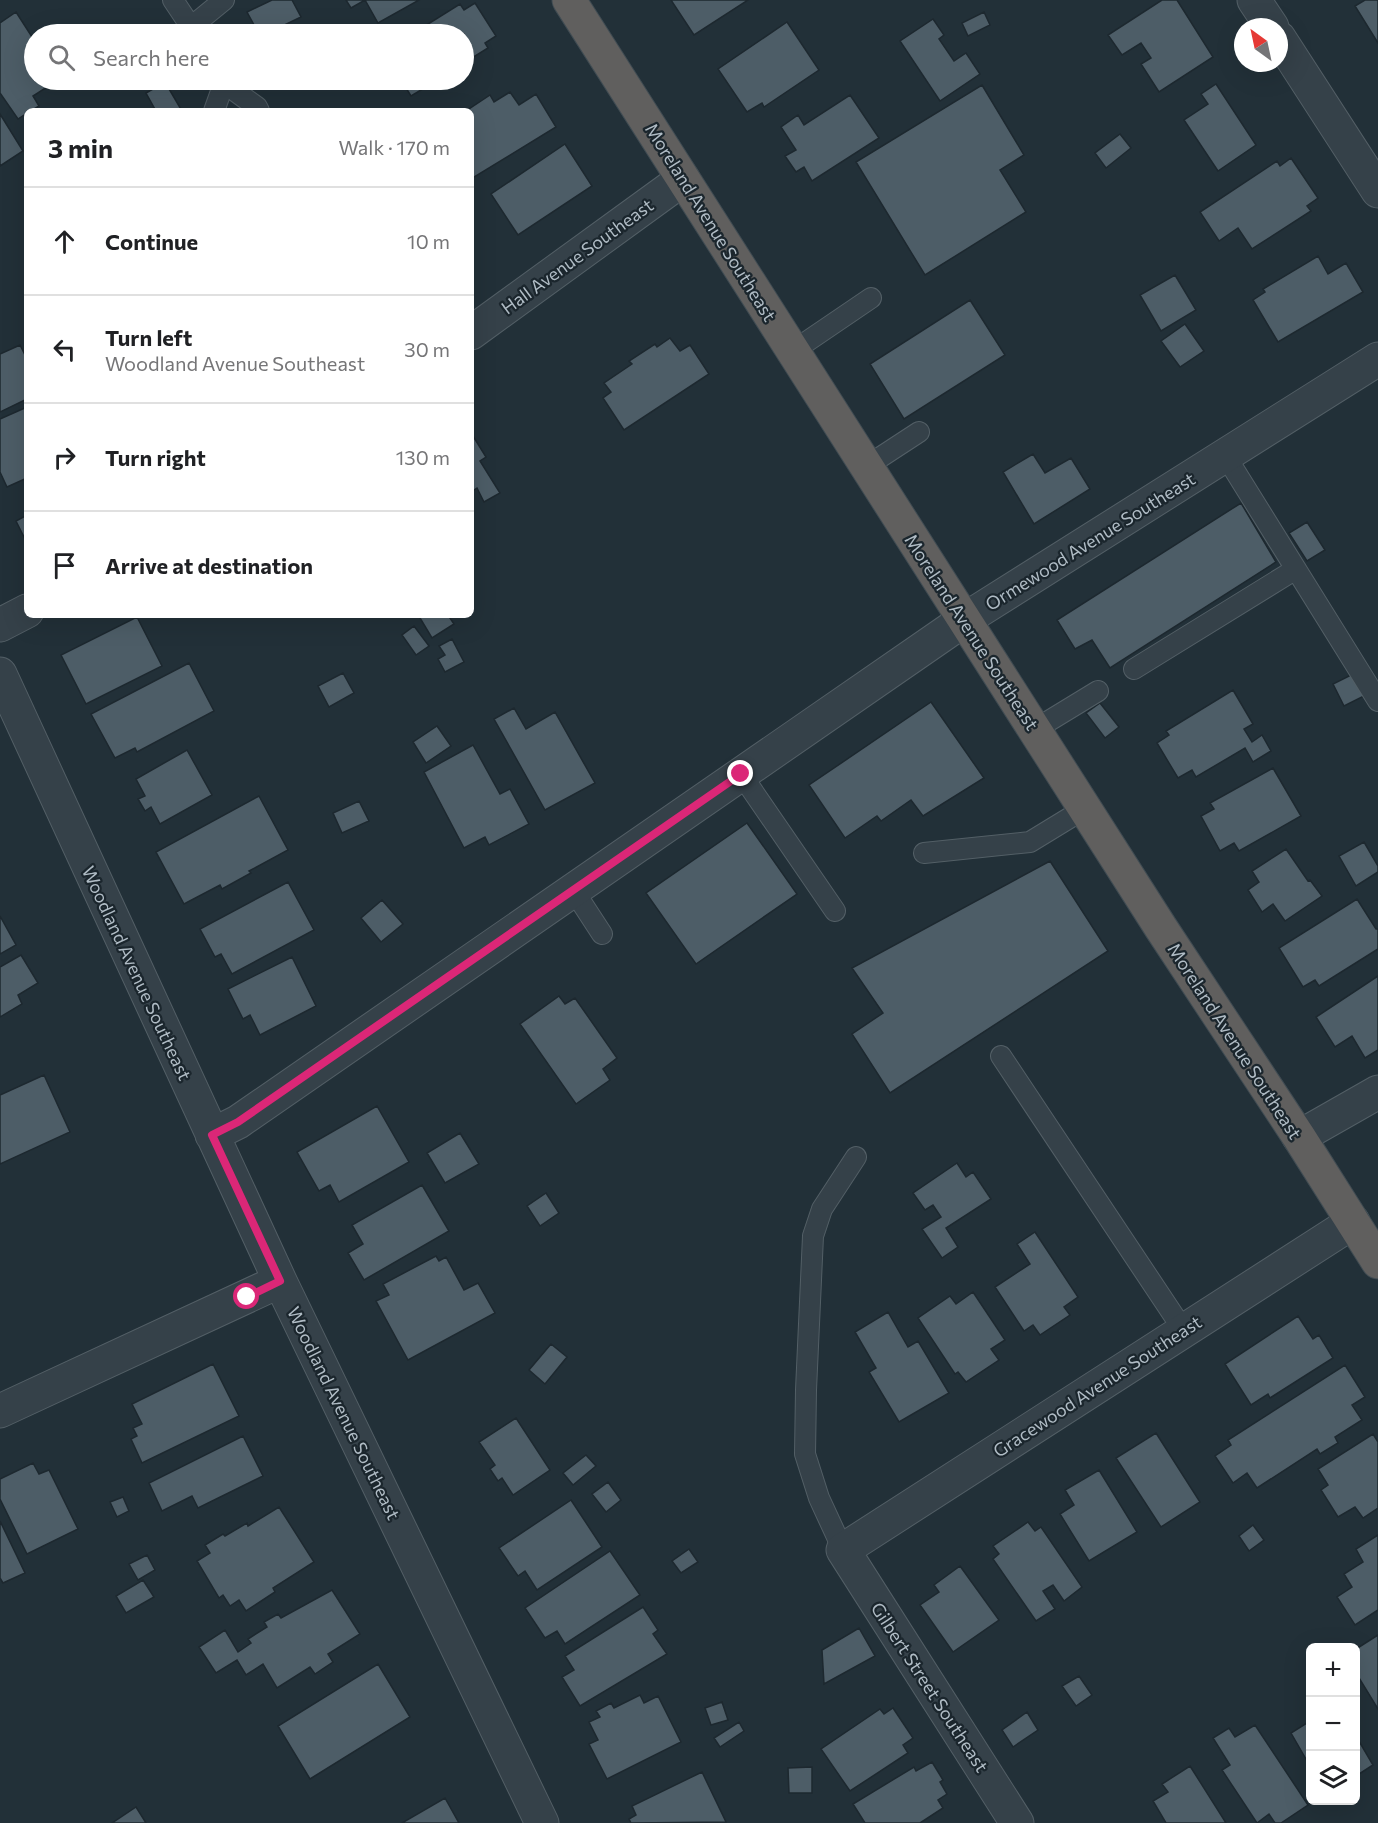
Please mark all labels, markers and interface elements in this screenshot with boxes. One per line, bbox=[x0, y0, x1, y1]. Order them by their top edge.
north arrow bbox=[1234, 18, 1288, 72]
search box bbox=[24, 24, 474, 90]
icon: search bbox=[45, 41, 78, 74]
text: Search here bbox=[93, 44, 209, 71]
street label: Moreland Avenue Southeast bbox=[641, 119, 781, 325]
text: 3 min bbox=[48, 132, 113, 163]
text: Walk · 170 m bbox=[339, 135, 450, 159]
street label: Hall Avenue Southeast bbox=[497, 193, 657, 319]
icon: ahead bbox=[48, 225, 81, 258]
text: Continue bbox=[105, 228, 198, 255]
text: 10 m bbox=[407, 229, 450, 253]
text: Turn left bbox=[105, 324, 192, 351]
icon: left bbox=[48, 333, 81, 366]
text: 30 m bbox=[404, 337, 450, 361]
text: Woodland Avenue Southeast bbox=[105, 351, 365, 375]
icon: right bbox=[48, 441, 81, 474]
text: Turn right bbox=[105, 444, 206, 471]
text: 130 m bbox=[396, 445, 450, 469]
street label: Ormewood Avenue Southeast bbox=[981, 467, 1199, 615]
street label: Moreland Avenue Southeast bbox=[900, 530, 1044, 734]
icon: arrive bbox=[48, 549, 81, 582]
text: Arrive at destination bbox=[105, 552, 313, 579]
route end bbox=[727, 760, 753, 786]
street label: Woodland Avenue Southeast bbox=[78, 862, 196, 1084]
street label: Moreland Avenue Southeast bbox=[1163, 939, 1307, 1143]
route start bbox=[233, 1283, 259, 1309]
street label: Woodland Avenue Southeast bbox=[283, 1303, 405, 1523]
street label: Gracewood Avenue Southeast bbox=[989, 1310, 1205, 1462]
street label: Gilbert Street Southeast bbox=[867, 1598, 993, 1776]
map controls bbox=[1306, 1643, 1360, 1805]
button: + bbox=[1306, 1643, 1360, 1697]
button: − bbox=[1306, 1697, 1360, 1751]
button: layers bbox=[1306, 1751, 1360, 1805]

